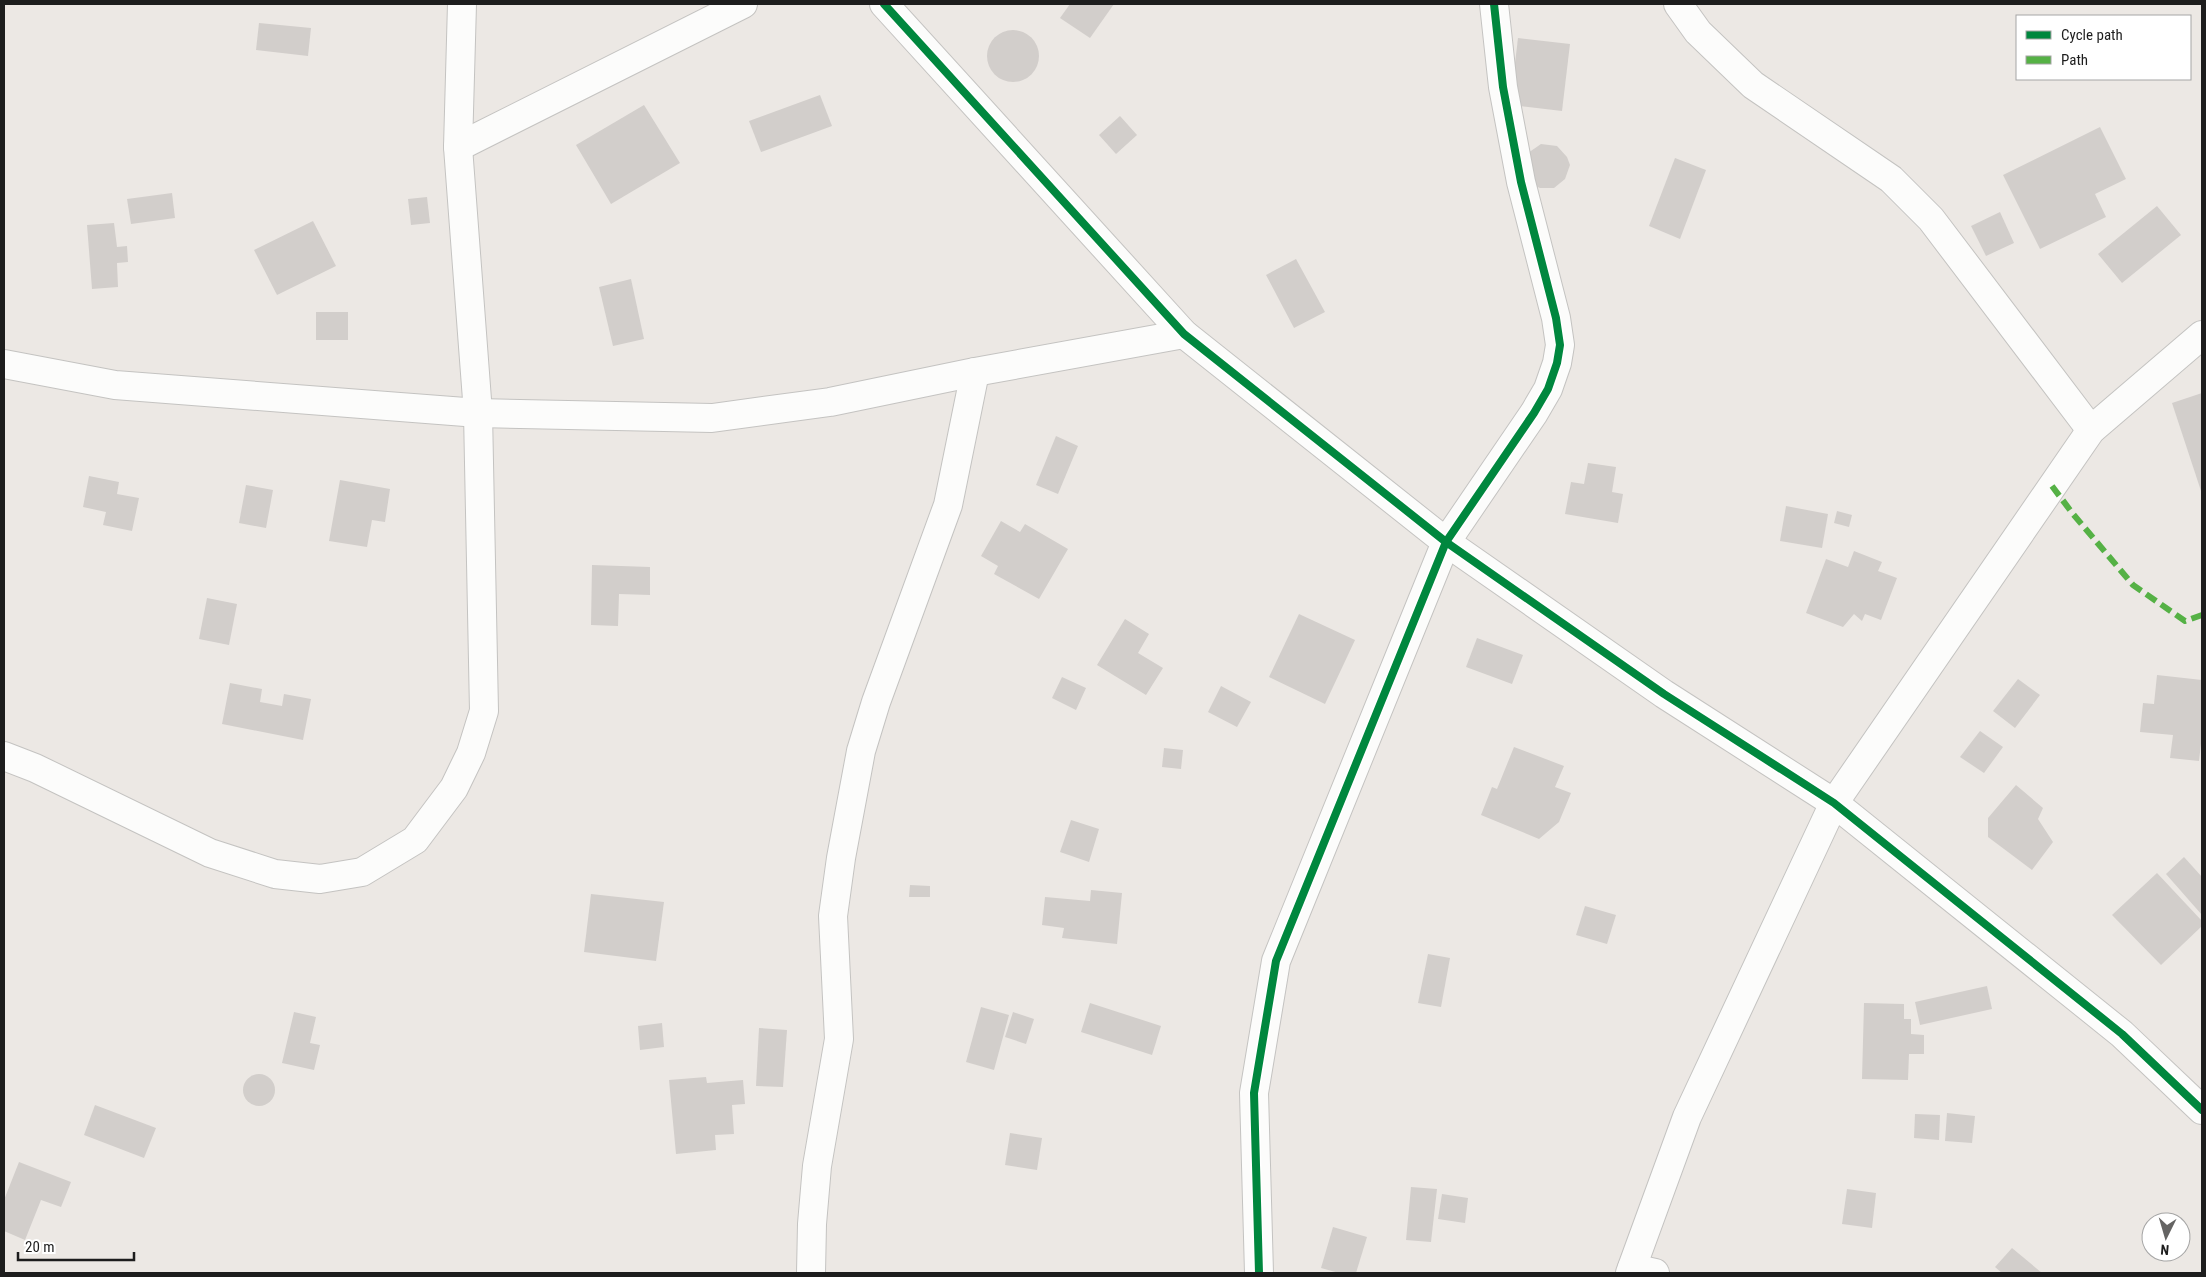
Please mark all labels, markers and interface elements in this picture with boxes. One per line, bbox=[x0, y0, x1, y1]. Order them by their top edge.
legend bbox=[2016, 15, 2191, 80]
text: Cycle path bbox=[2061, 26, 2123, 44]
text: Path bbox=[2061, 51, 2088, 69]
north arrow bbox=[2141, 1212, 2191, 1262]
scale bar bbox=[18, 1230, 134, 1262]
text: 20 m bbox=[25, 1238, 55, 1256]
text: N bbox=[2160, 1242, 2170, 1258]

